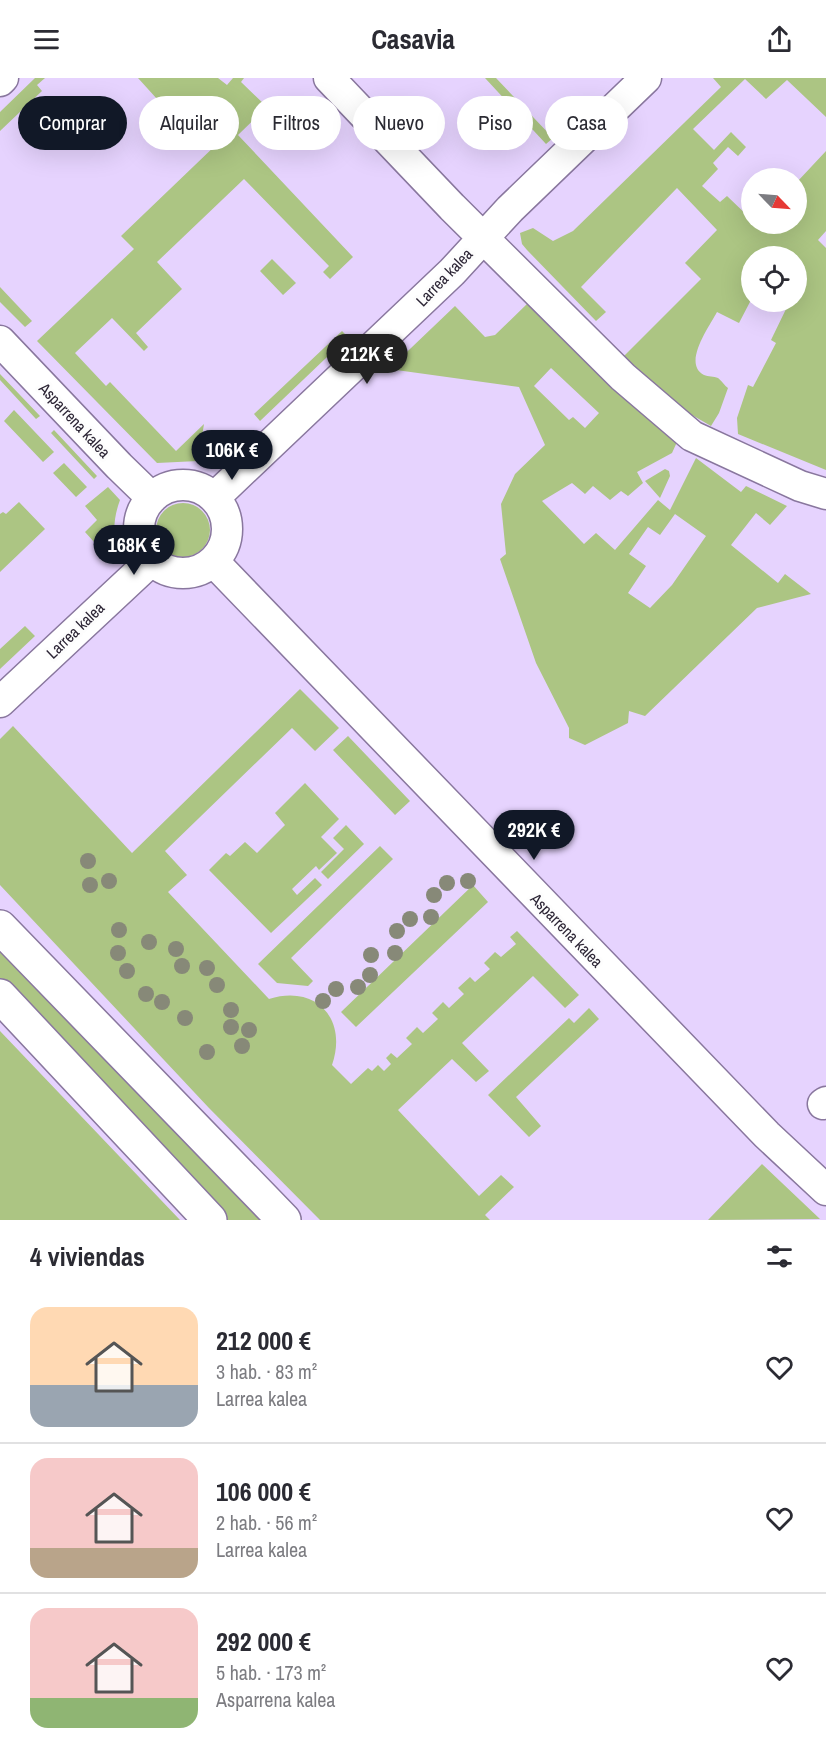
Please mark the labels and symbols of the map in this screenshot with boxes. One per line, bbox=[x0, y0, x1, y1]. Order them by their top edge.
north arrow bbox=[741, 168, 807, 234]
street label: Larrea kalea bbox=[411, 243, 478, 311]
pin: 212K € bbox=[318, 334, 416, 385]
street label: Asparrena kalea bbox=[34, 377, 116, 463]
pin: 106K € bbox=[183, 430, 281, 481]
pin: 168K € bbox=[85, 525, 183, 576]
street label: Larrea kalea bbox=[41, 596, 109, 663]
pin: 292K € bbox=[485, 810, 583, 861]
street label: Asparrena kalea bbox=[525, 887, 609, 973]

